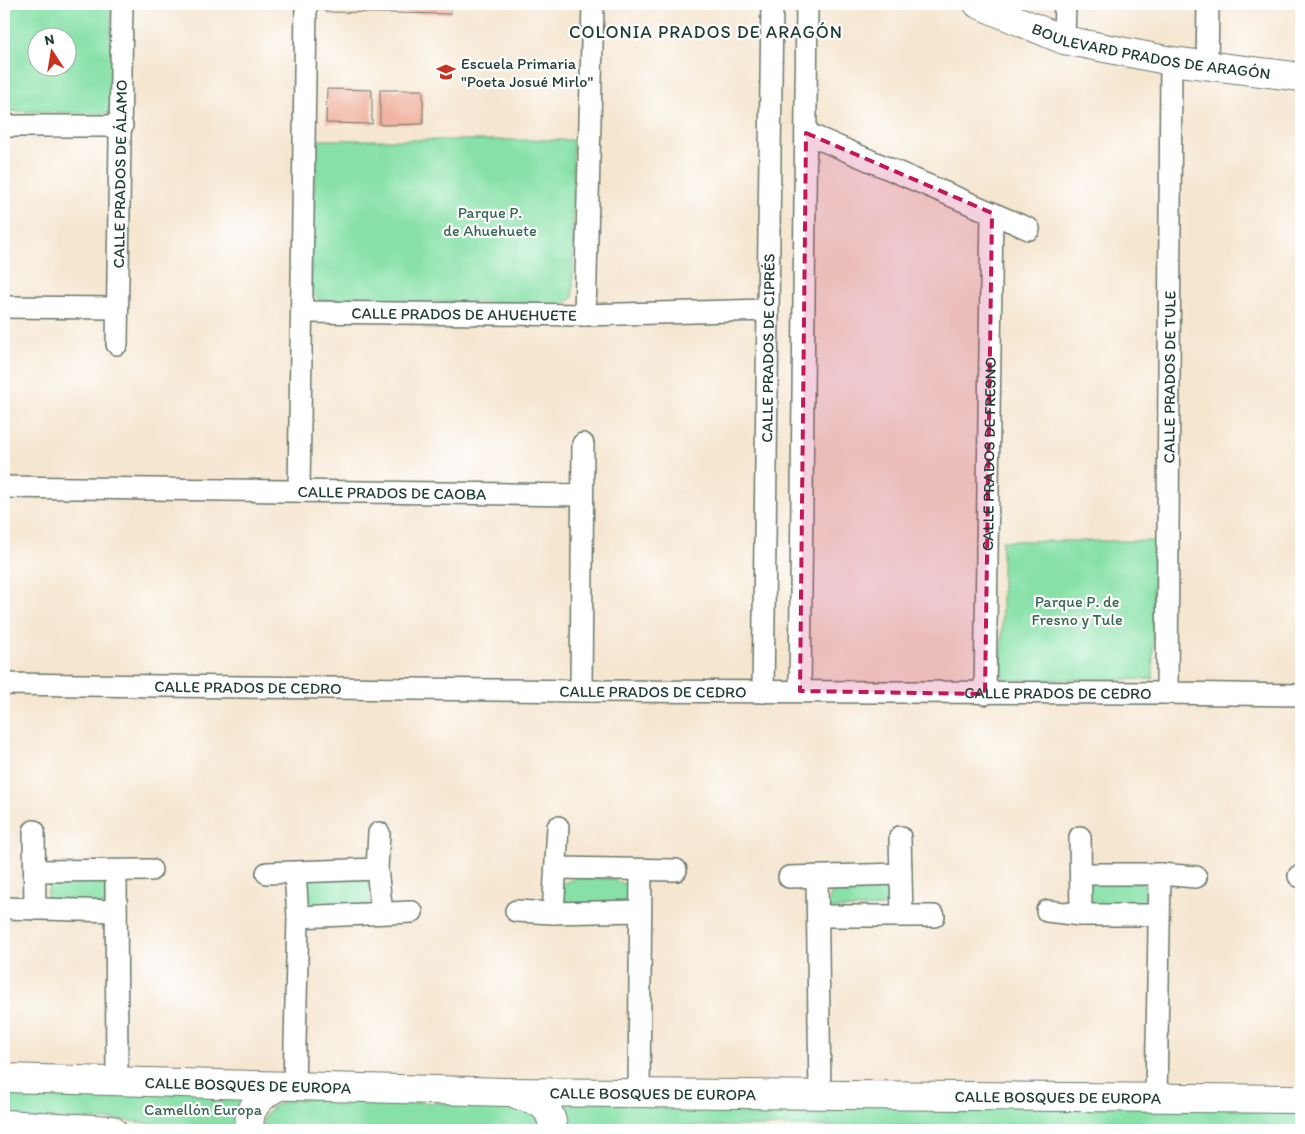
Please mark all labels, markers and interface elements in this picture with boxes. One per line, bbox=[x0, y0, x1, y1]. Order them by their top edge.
street label: BOULEVARD PRADOS DE ARAGÓN bbox=[1029, 19, 1272, 83]
district label: COLONIA PRADOS DE ARAGÓN bbox=[569, 21, 843, 43]
north arrow bbox=[28, 28, 78, 78]
text: N bbox=[43, 30, 56, 49]
place label: Escuela Primaria "Poeta Josué Mirlo" bbox=[461, 54, 593, 91]
school or university icon: Escuela Primaria "Poeta Josué Mirlo" bbox=[435, 61, 457, 83]
street label: CALLE PRADOS DE ÁLAMO bbox=[109, 79, 131, 269]
park label: Parque P. de Ahuehuete bbox=[443, 203, 537, 240]
street label: CALLE PRADOS DE CIPRÉS bbox=[757, 253, 779, 443]
street label: CALLE PRADOS DE TULE bbox=[1159, 290, 1180, 463]
street label: CALLE PRADOS DE AHUEHUETE bbox=[351, 304, 577, 325]
street label: CALLE PRADOS DE FRESNO bbox=[978, 357, 1000, 551]
street label: CALLE PRADOS DE CAOBA bbox=[297, 482, 487, 504]
park label: Parque P. de Fresno y Tule bbox=[1031, 592, 1123, 629]
street label: CALLE PRADOS DE CEDRO bbox=[154, 677, 342, 698]
street label: CALLE PRADOS DE CEDRO bbox=[559, 682, 747, 702]
street label: CALLE PRADOS DE CEDRO bbox=[964, 683, 1152, 703]
street label: CALLE BOSQUES DE EUROPA bbox=[144, 1073, 351, 1098]
street label: CALLE BOSQUES DE EUROPA bbox=[550, 1083, 756, 1104]
street label: CALLE BOSQUES DE EUROPA bbox=[955, 1087, 1161, 1108]
park label: Camellón Europa bbox=[144, 1100, 263, 1119]

